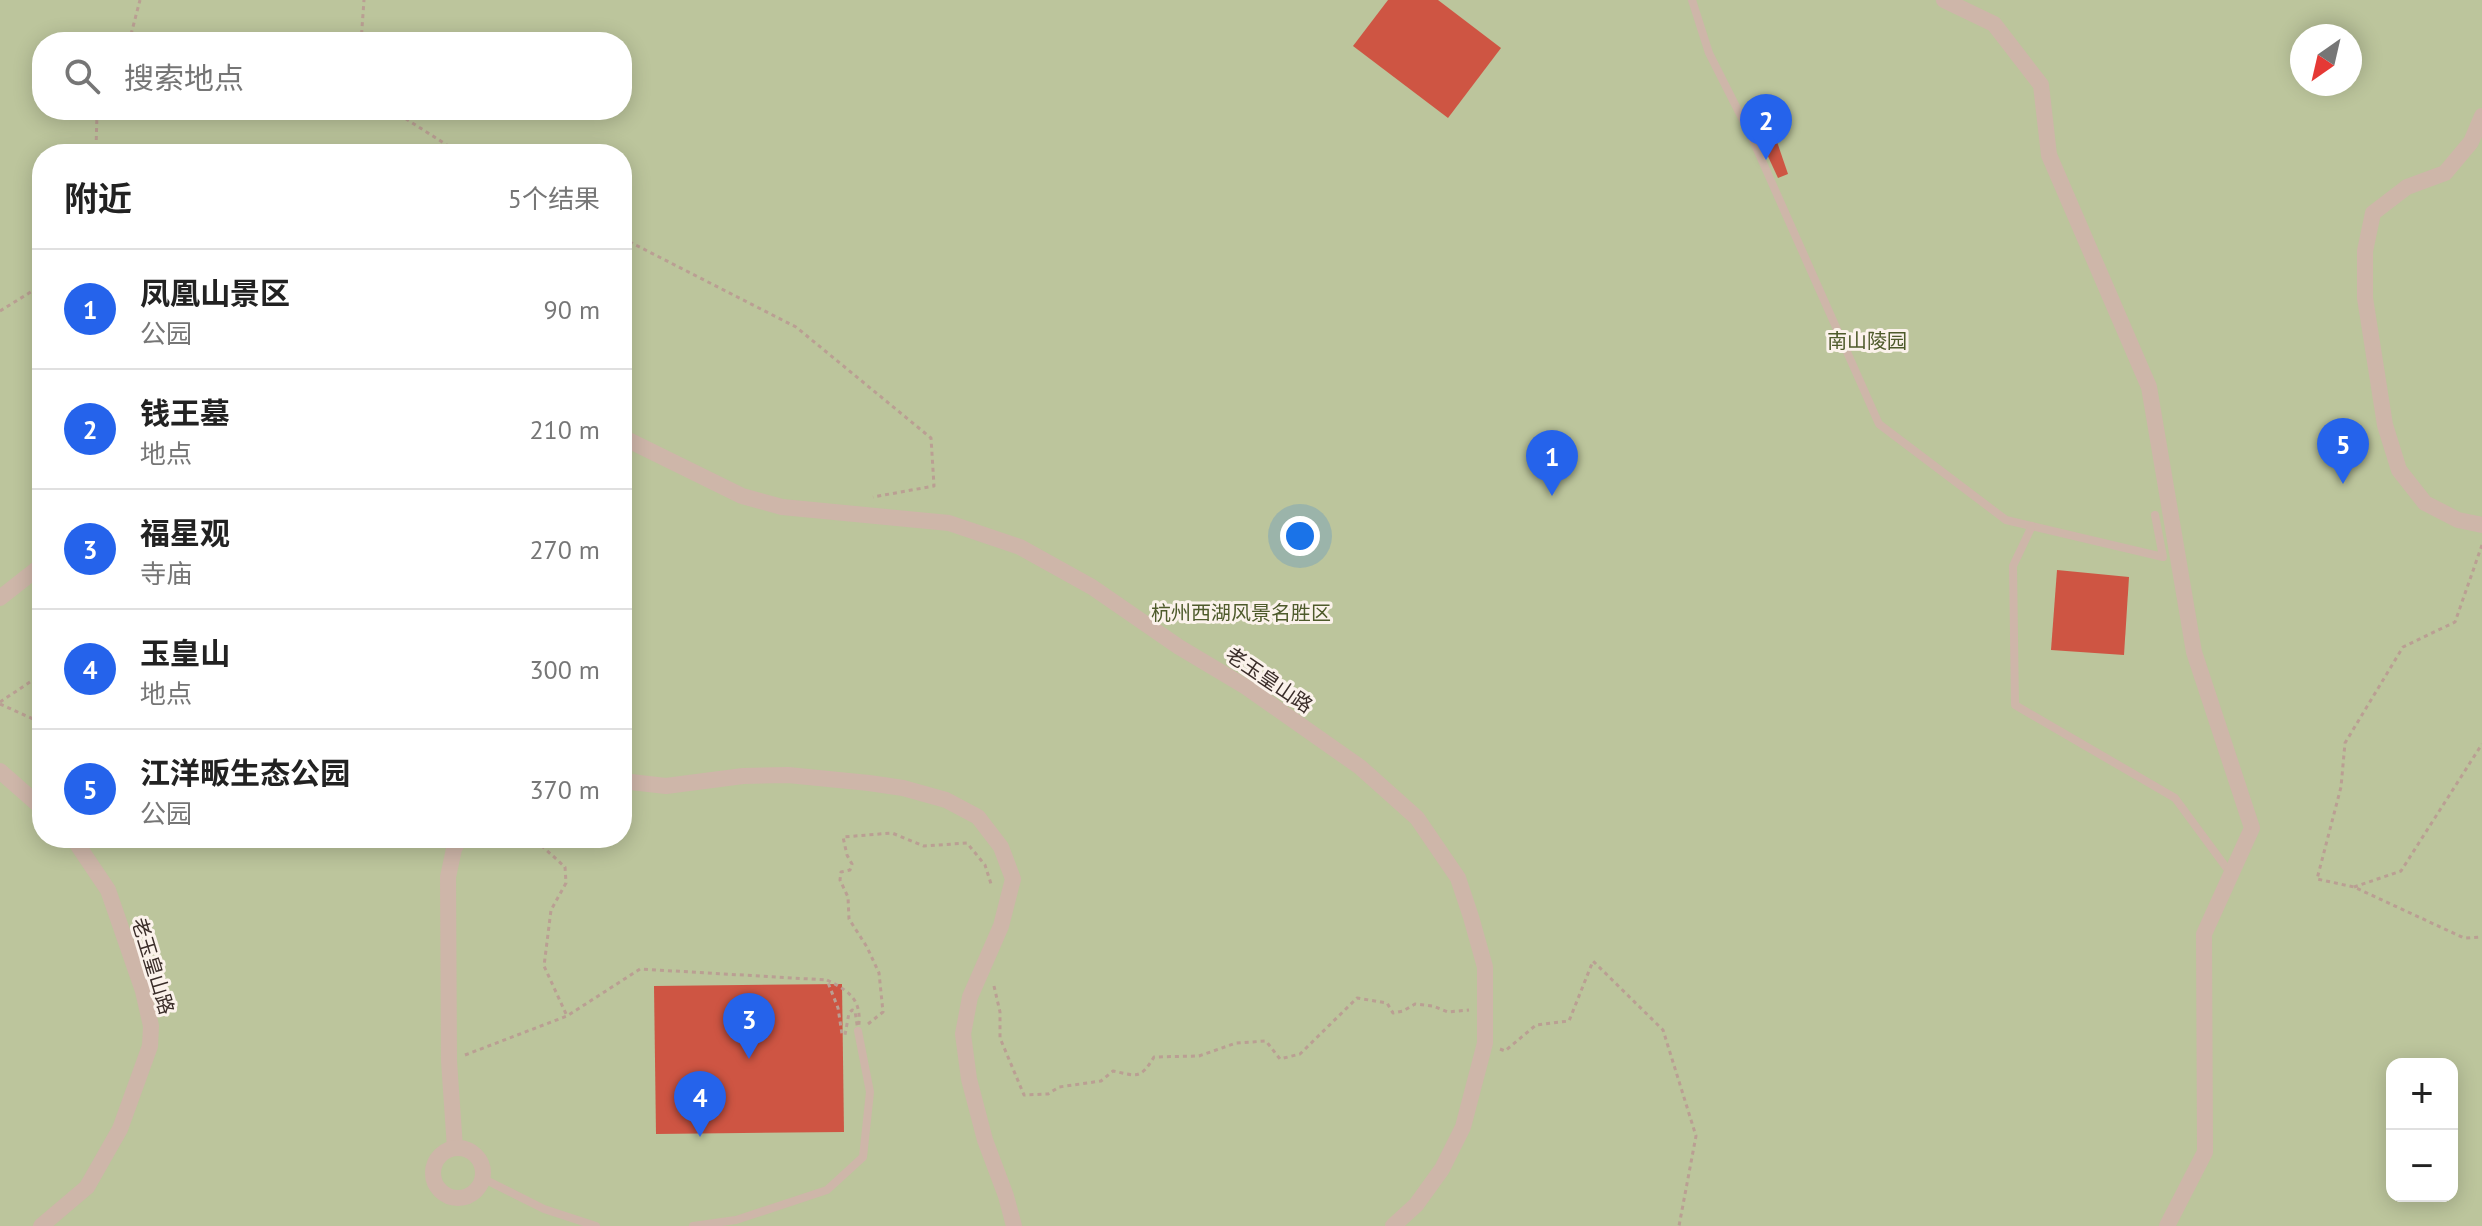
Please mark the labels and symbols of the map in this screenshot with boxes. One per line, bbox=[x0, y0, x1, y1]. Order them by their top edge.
north arrow bbox=[2290, 24, 2362, 96]
pin: 2 bbox=[1740, 94, 1792, 160]
park label: 南山陵园 bbox=[1827, 328, 1907, 354]
pin: 5 bbox=[2317, 418, 2369, 484]
pin: 1 bbox=[1526, 430, 1578, 496]
your location bbox=[1280, 516, 1320, 556]
park label: 杭州西湖风景名胜区 bbox=[1151, 600, 1331, 626]
street label: 老玉皇山路 bbox=[1220, 641, 1318, 719]
street label: 老玉皇山路 bbox=[126, 914, 180, 1018]
pin: 3 bbox=[723, 993, 775, 1059]
pin: 4 bbox=[674, 1071, 726, 1137]

